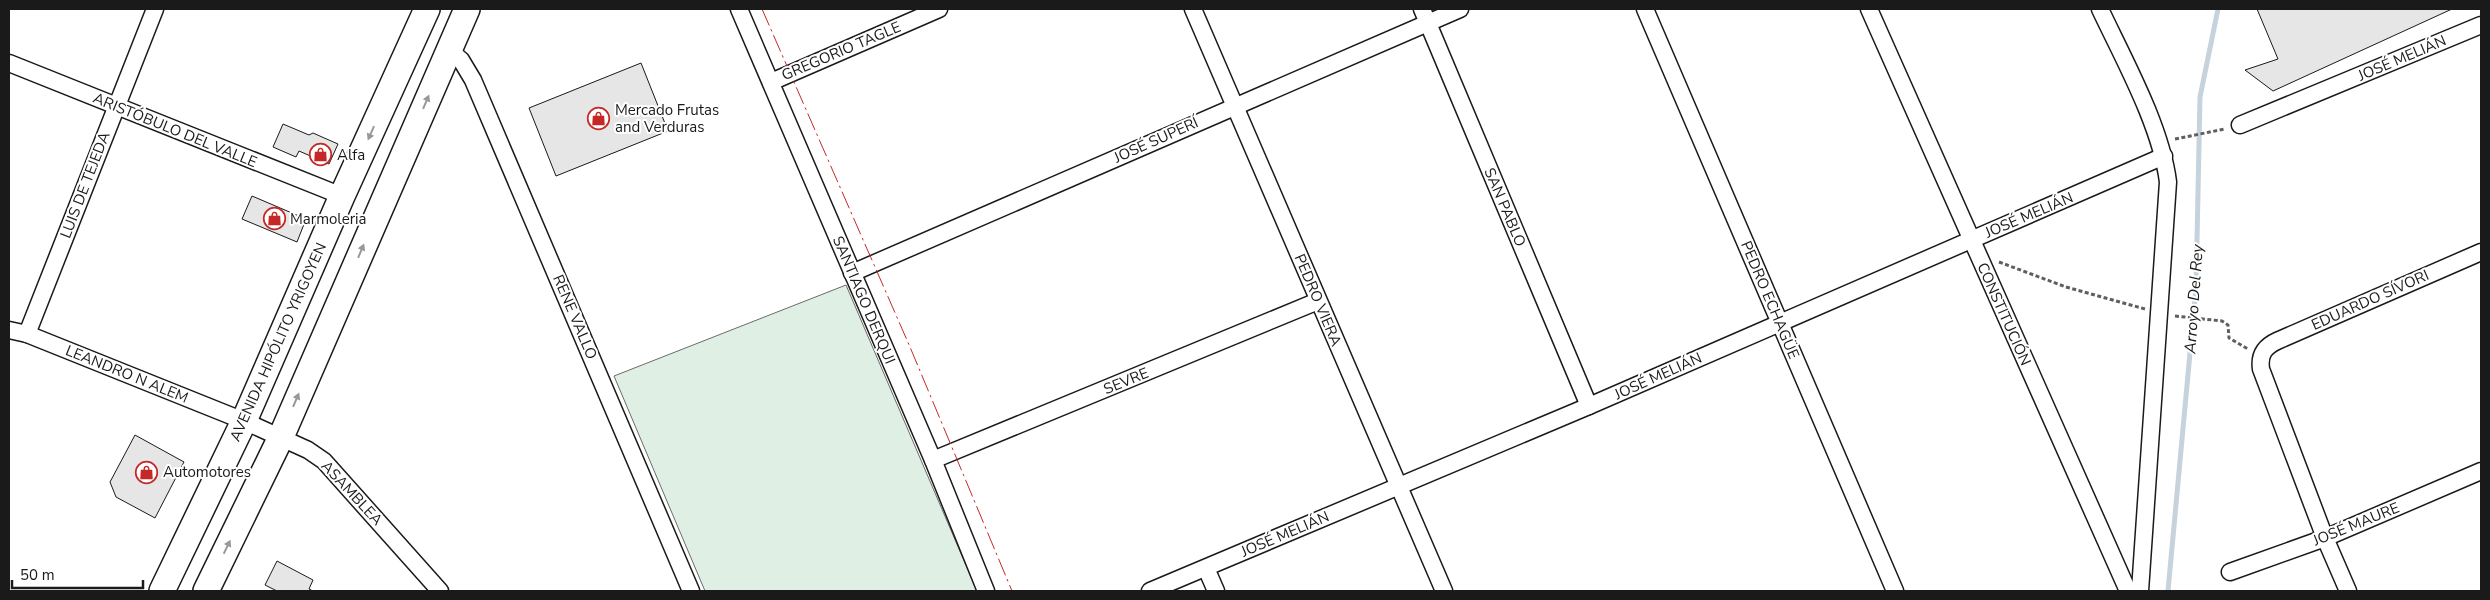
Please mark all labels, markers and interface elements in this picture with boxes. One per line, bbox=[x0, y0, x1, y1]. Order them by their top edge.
street label: GREGORIO TAGLE bbox=[778, 17, 904, 85]
street label: JOSÉ MELIÁN bbox=[2354, 30, 2449, 86]
street label: ARISTÓBULO DEL VALLE bbox=[90, 87, 260, 172]
one-way arrow bbox=[422, 95, 430, 109]
place label: Mercado Frutas and Verduras bbox=[615, 100, 719, 137]
shop icon: Mercado Frutas and Verduras bbox=[587, 107, 611, 131]
street label: JOSÉ SUPERÍ bbox=[1110, 112, 1202, 168]
one-way arrow bbox=[367, 126, 375, 140]
street label: LUIS DE TEJEDA bbox=[55, 129, 115, 241]
shop icon: Alfa bbox=[309, 143, 333, 167]
place label: Alfa bbox=[337, 145, 365, 165]
street label: SAN PABLO bbox=[1479, 165, 1531, 249]
street label: JOSÉ MELIÁN bbox=[1981, 187, 2076, 243]
shop icon: Marmoleria bbox=[262, 207, 286, 231]
place label: Marmoleria bbox=[290, 209, 366, 229]
street label: SANTIAGO DERQUI bbox=[828, 233, 900, 367]
street label: PEDRO ECHAGÜE bbox=[1736, 238, 1804, 362]
street label: AVENIDA HIPÓLITO YRIGOYEN bbox=[224, 239, 331, 445]
water label: Arroyo Del Rey bbox=[2179, 243, 2209, 355]
one-way arrow bbox=[358, 244, 366, 258]
street label: PEDRO VIERA bbox=[1290, 251, 1346, 349]
street label: CONSTITUCIÓN bbox=[1972, 259, 2037, 369]
street label: EDUARDO SÍVORI bbox=[2308, 265, 2432, 335]
street label: RENE VALLO bbox=[548, 272, 602, 362]
street label: LEANDRO N ALEM bbox=[63, 340, 191, 408]
street label: JOSÉ MELIÁN bbox=[1610, 348, 1705, 405]
street label: SEVRE bbox=[1100, 363, 1152, 399]
one-way arrow bbox=[293, 393, 301, 408]
street label: ASAMBLEA bbox=[317, 456, 387, 530]
shop icon: Automotores bbox=[135, 460, 159, 484]
place label: Automotores bbox=[163, 462, 251, 482]
street label: JOSÉ MAURE bbox=[2309, 498, 2402, 551]
street label: JOSÉ MELIÁN bbox=[1237, 506, 1332, 562]
one-way arrow bbox=[223, 540, 231, 555]
scale bar bbox=[12, 558, 144, 590]
text: 50 m bbox=[20, 565, 55, 585]

